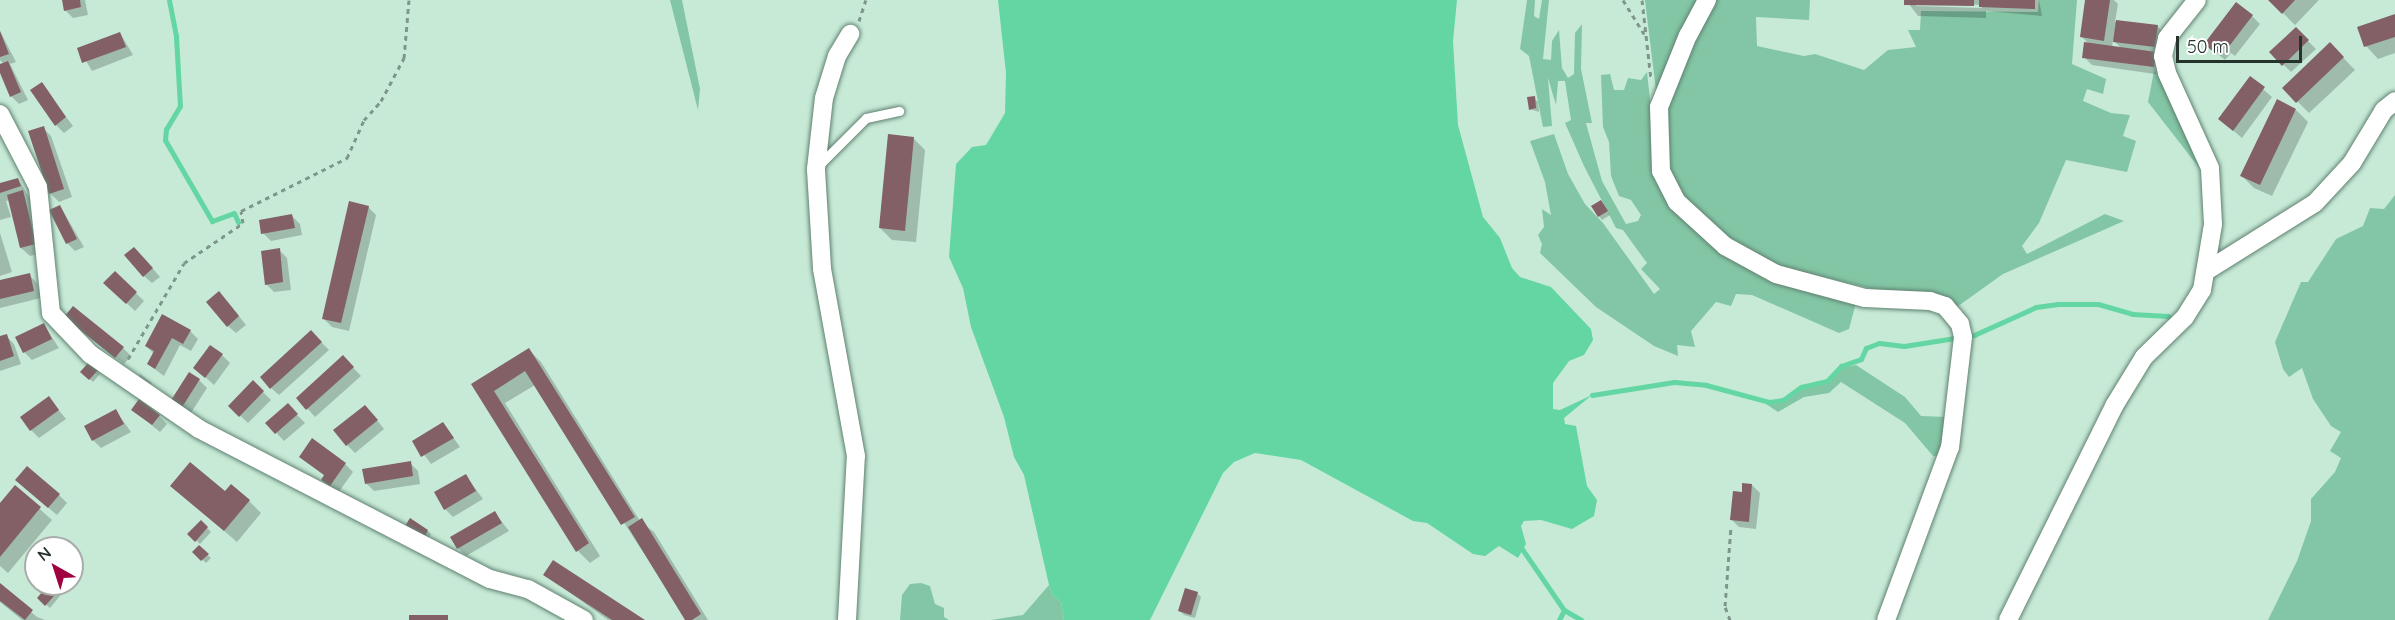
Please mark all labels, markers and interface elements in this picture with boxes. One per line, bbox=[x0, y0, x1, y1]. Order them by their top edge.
scale bar bbox=[2179, 24, 2305, 62]
text: 50 m bbox=[2187, 35, 2229, 58]
north arrow bbox=[24, 536, 84, 596]
text: N bbox=[33, 542, 55, 565]

